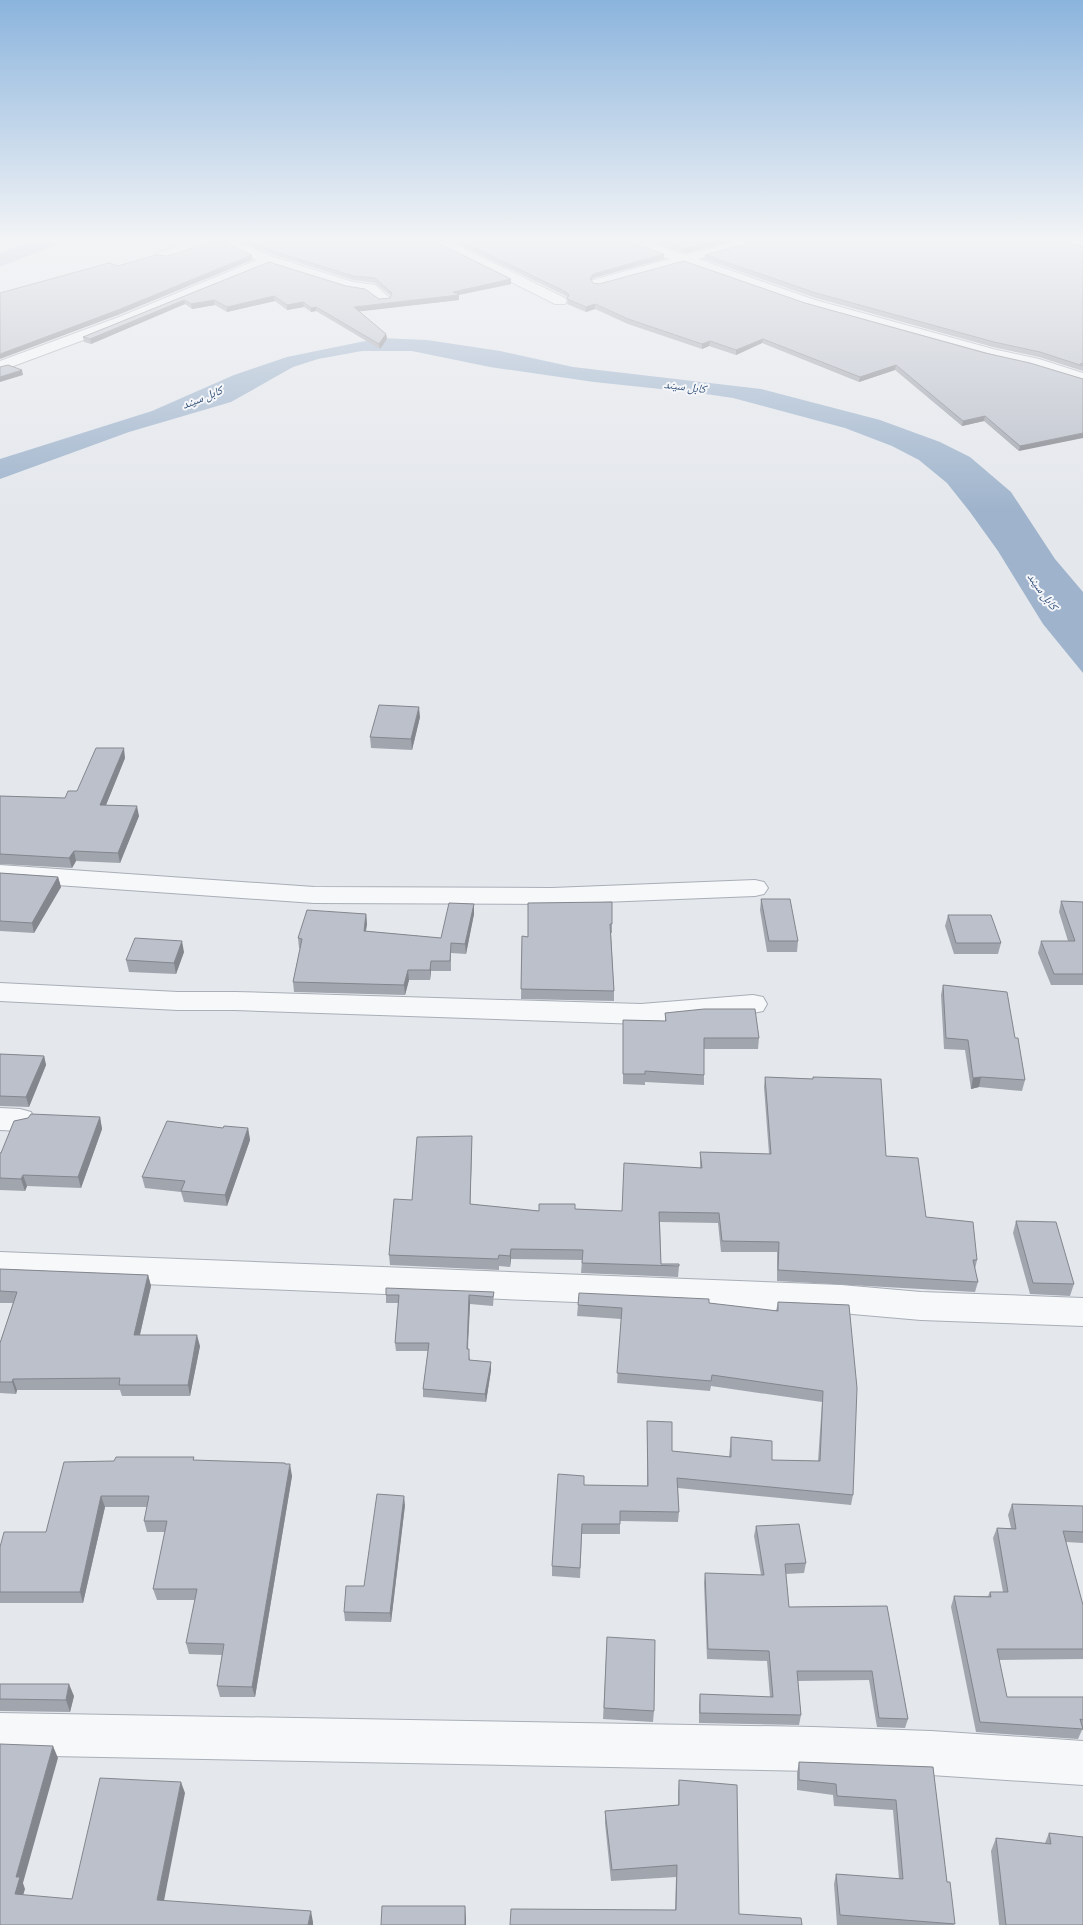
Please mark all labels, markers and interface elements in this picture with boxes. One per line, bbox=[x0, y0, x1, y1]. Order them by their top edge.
water label: کابل سيند bbox=[663, 376, 709, 397]
water label: کابل سيند bbox=[180, 381, 227, 413]
water label: کابل سيند bbox=[1024, 569, 1063, 615]

